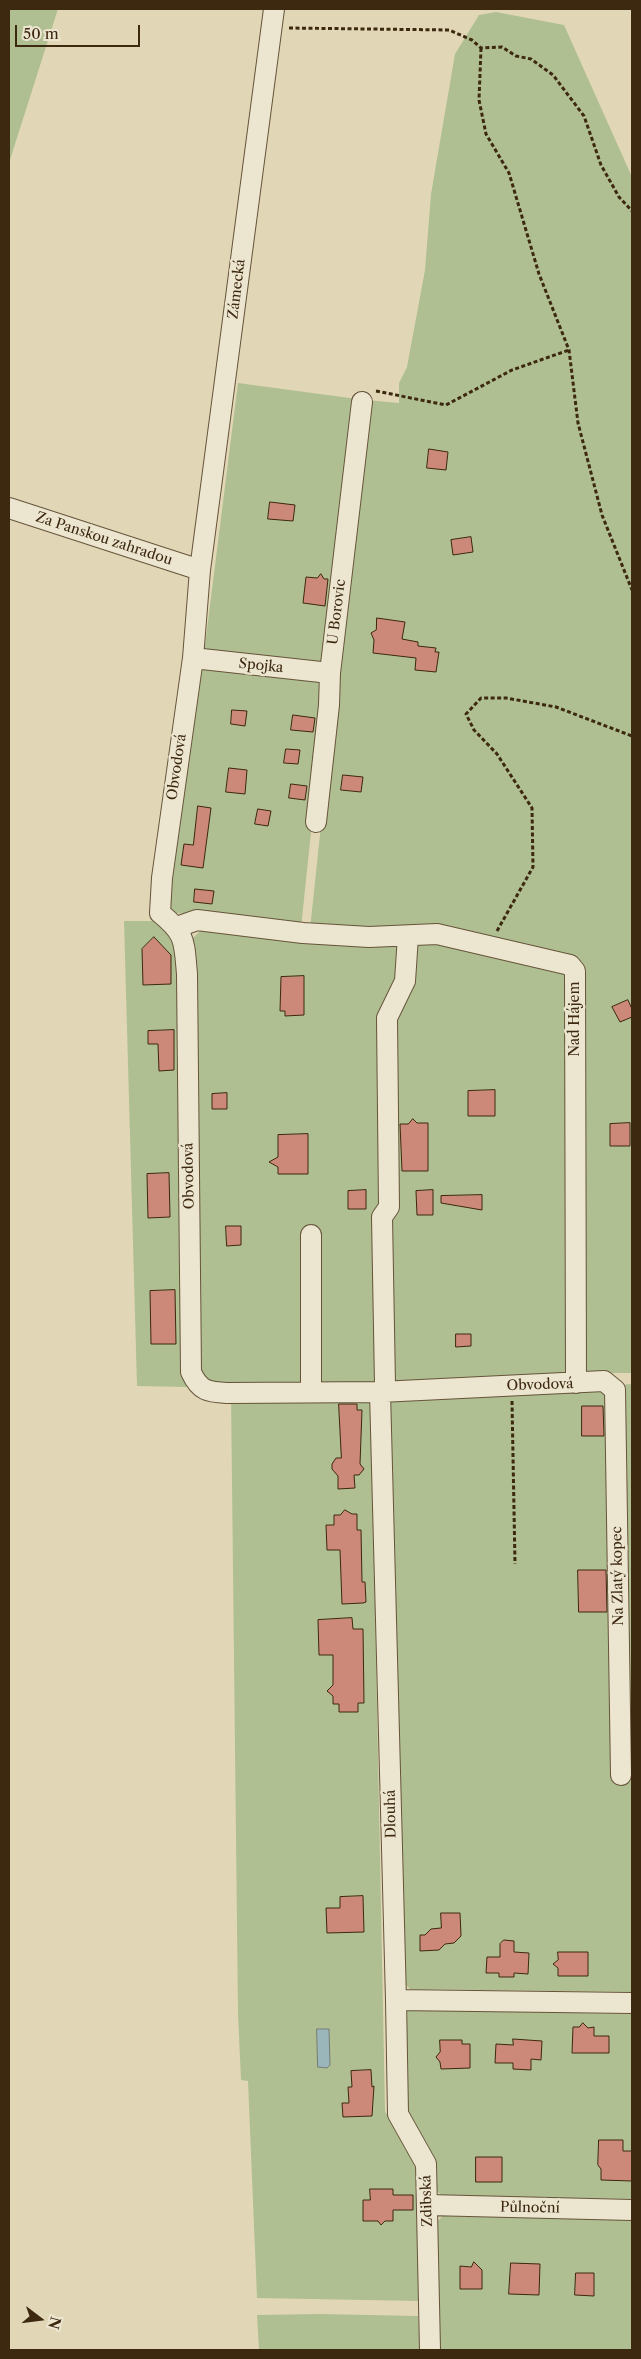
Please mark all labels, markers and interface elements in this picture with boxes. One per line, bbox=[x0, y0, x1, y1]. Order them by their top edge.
scale bar bbox=[18, 15, 142, 47]
text: 50 m bbox=[23, 24, 59, 43]
street label: Zámecká bbox=[225, 258, 249, 320]
street label: Za Panskou zahradou bbox=[34, 509, 174, 569]
street label: U Borovic bbox=[325, 578, 349, 646]
street label: Spojka bbox=[238, 655, 284, 677]
street label: Obvodová bbox=[164, 733, 190, 801]
street label: Nad Hájem bbox=[567, 982, 583, 1056]
street label: Obvodová bbox=[180, 1142, 198, 1210]
street label: Obvodová bbox=[506, 1375, 574, 1395]
street label: Na Zlatý kopec bbox=[609, 1526, 627, 1626]
street label: Dlouhá bbox=[382, 1789, 400, 1839]
street label: Zdibská bbox=[418, 2175, 436, 2227]
street label: Půlnoční bbox=[500, 2199, 560, 2217]
north arrow bbox=[15, 2294, 65, 2344]
text: N bbox=[44, 2315, 65, 2331]

